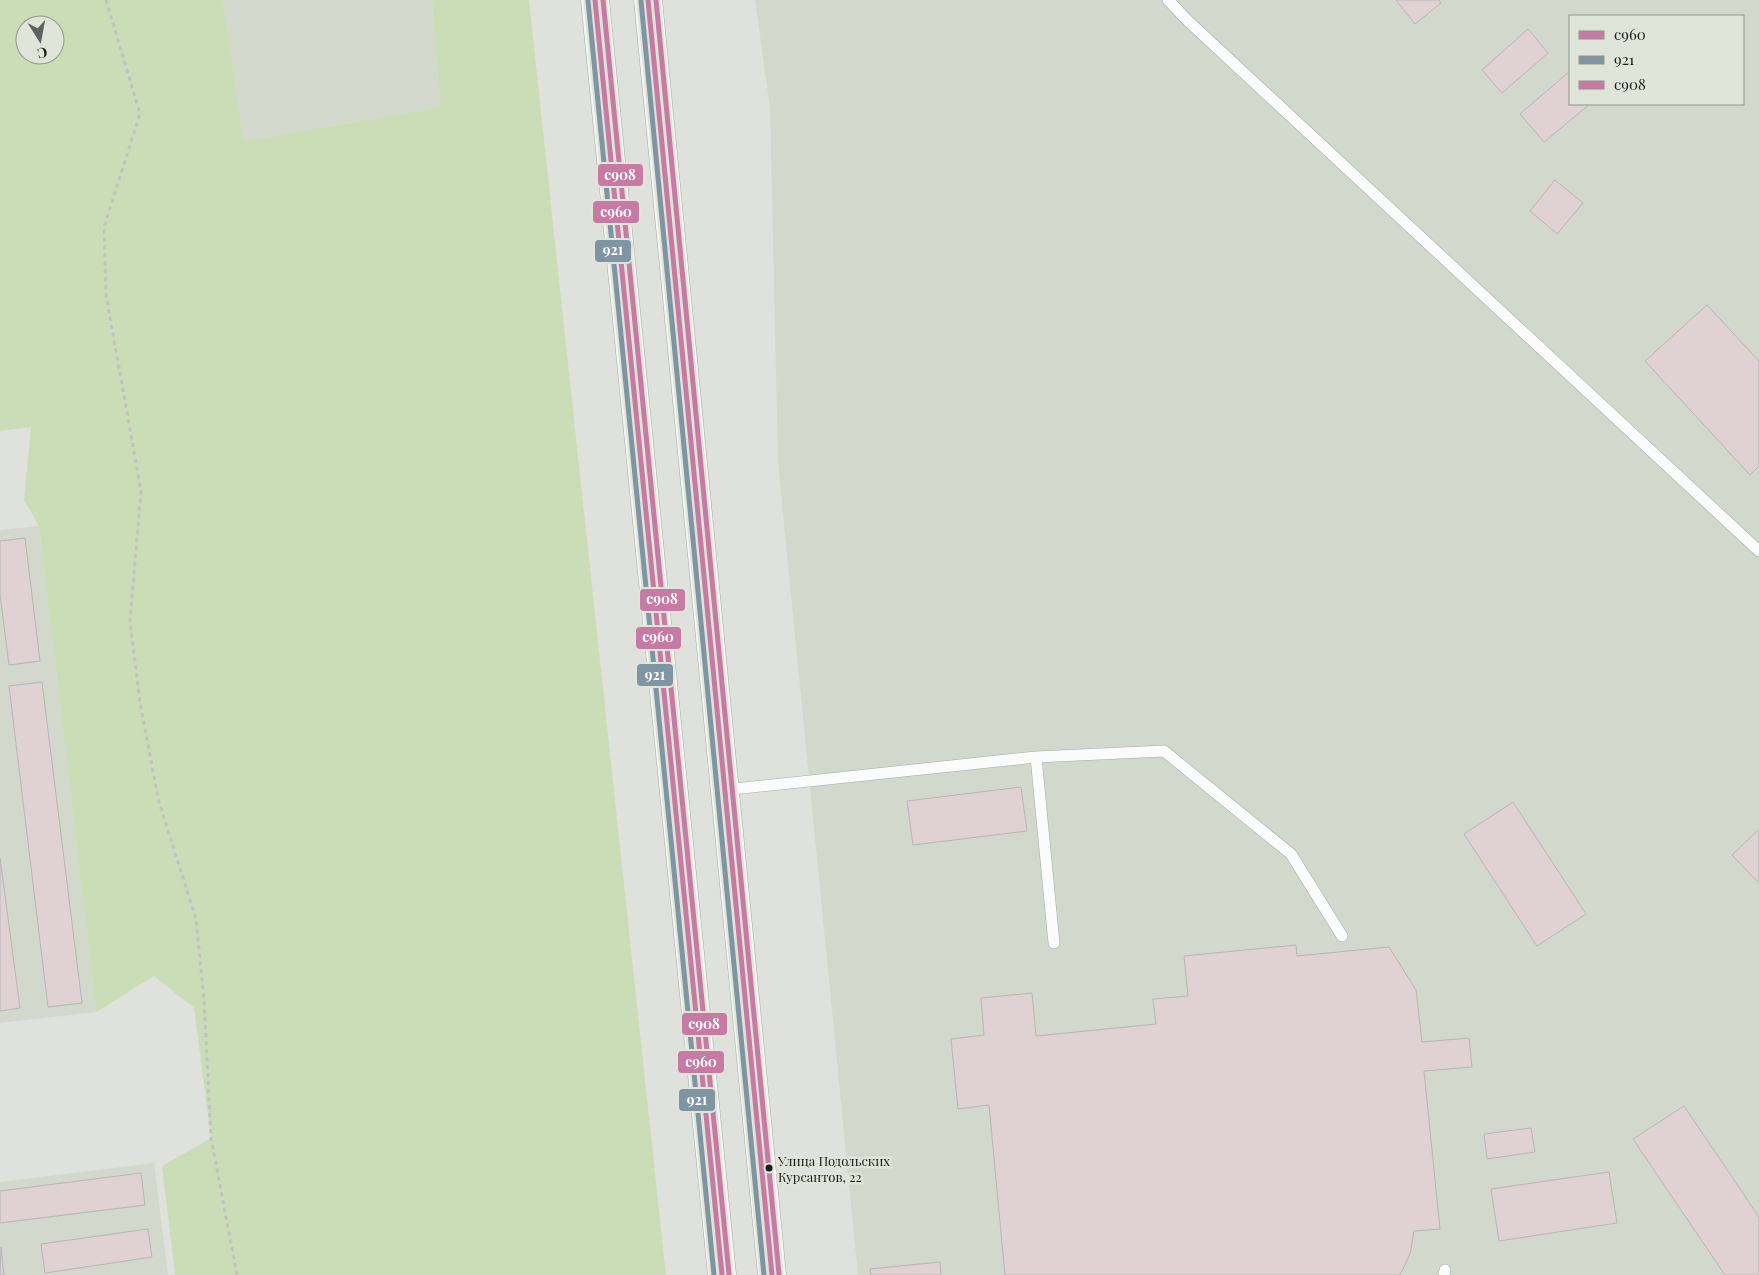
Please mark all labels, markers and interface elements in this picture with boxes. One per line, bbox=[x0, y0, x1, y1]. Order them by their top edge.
north arrow bbox=[15, 15, 65, 65]
legend bbox=[1569, 15, 1744, 105]
text: с960 bbox=[1614, 24, 1646, 44]
text: С bbox=[36, 43, 49, 64]
text: 921 bbox=[1614, 49, 1635, 69]
text: с908 bbox=[1614, 74, 1646, 94]
line badge: с908 bbox=[597, 163, 644, 187]
text: с908 bbox=[604, 165, 636, 184]
line badge: с960 bbox=[592, 200, 640, 224]
text: с960 bbox=[600, 202, 632, 221]
line badge: 921 bbox=[594, 239, 632, 263]
text: 921 bbox=[603, 240, 623, 259]
line badge: с908 bbox=[639, 588, 686, 612]
text: с908 bbox=[646, 589, 678, 608]
line badge: с960 bbox=[635, 626, 682, 650]
text: с960 bbox=[642, 627, 674, 646]
line badge: 921 bbox=[636, 663, 674, 687]
text: 921 bbox=[645, 665, 665, 684]
line badge: с908 bbox=[681, 1012, 728, 1036]
text: с908 bbox=[688, 1014, 720, 1033]
line badge: с960 bbox=[677, 1050, 725, 1074]
text: с960 bbox=[685, 1052, 717, 1071]
line badge: 921 bbox=[678, 1088, 716, 1112]
text: 921 bbox=[687, 1090, 707, 1109]
place label: Улица Подольских Курсантов, 22 bbox=[777, 1152, 890, 1185]
marker: Улица Подольских Курсантов, 22 bbox=[764, 1163, 774, 1173]

